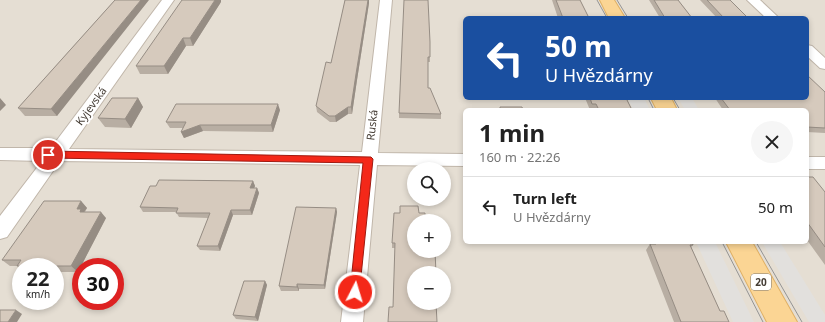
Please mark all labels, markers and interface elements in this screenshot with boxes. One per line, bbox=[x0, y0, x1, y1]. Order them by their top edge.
text: 50 m bbox=[545, 27, 612, 65]
icon: left bbox=[479, 32, 531, 84]
text: U Hvězdárny bbox=[545, 63, 653, 87]
street label: Kyjevská bbox=[72, 83, 110, 128]
street label: Ruská bbox=[362, 109, 381, 141]
text: 1 min bbox=[479, 116, 545, 149]
button: close bbox=[751, 121, 793, 163]
pin bbox=[31, 138, 65, 172]
icon: arrive bbox=[37, 144, 59, 166]
text: 160 m · 22:26 bbox=[479, 148, 560, 166]
map controls bbox=[407, 162, 451, 310]
button: search bbox=[407, 162, 451, 206]
text: Turn left bbox=[513, 188, 577, 208]
icon: left bbox=[479, 196, 501, 218]
text: 50 m bbox=[758, 197, 793, 217]
text: U Hvězdárny bbox=[513, 208, 591, 226]
button: + bbox=[407, 214, 451, 258]
speed limit sign: 30 bbox=[72, 258, 124, 310]
text: 22 bbox=[27, 265, 49, 292]
button: − bbox=[407, 266, 451, 310]
position arrow bbox=[334, 271, 376, 313]
road number: 20 bbox=[751, 274, 771, 290]
text: km/h bbox=[26, 287, 50, 301]

